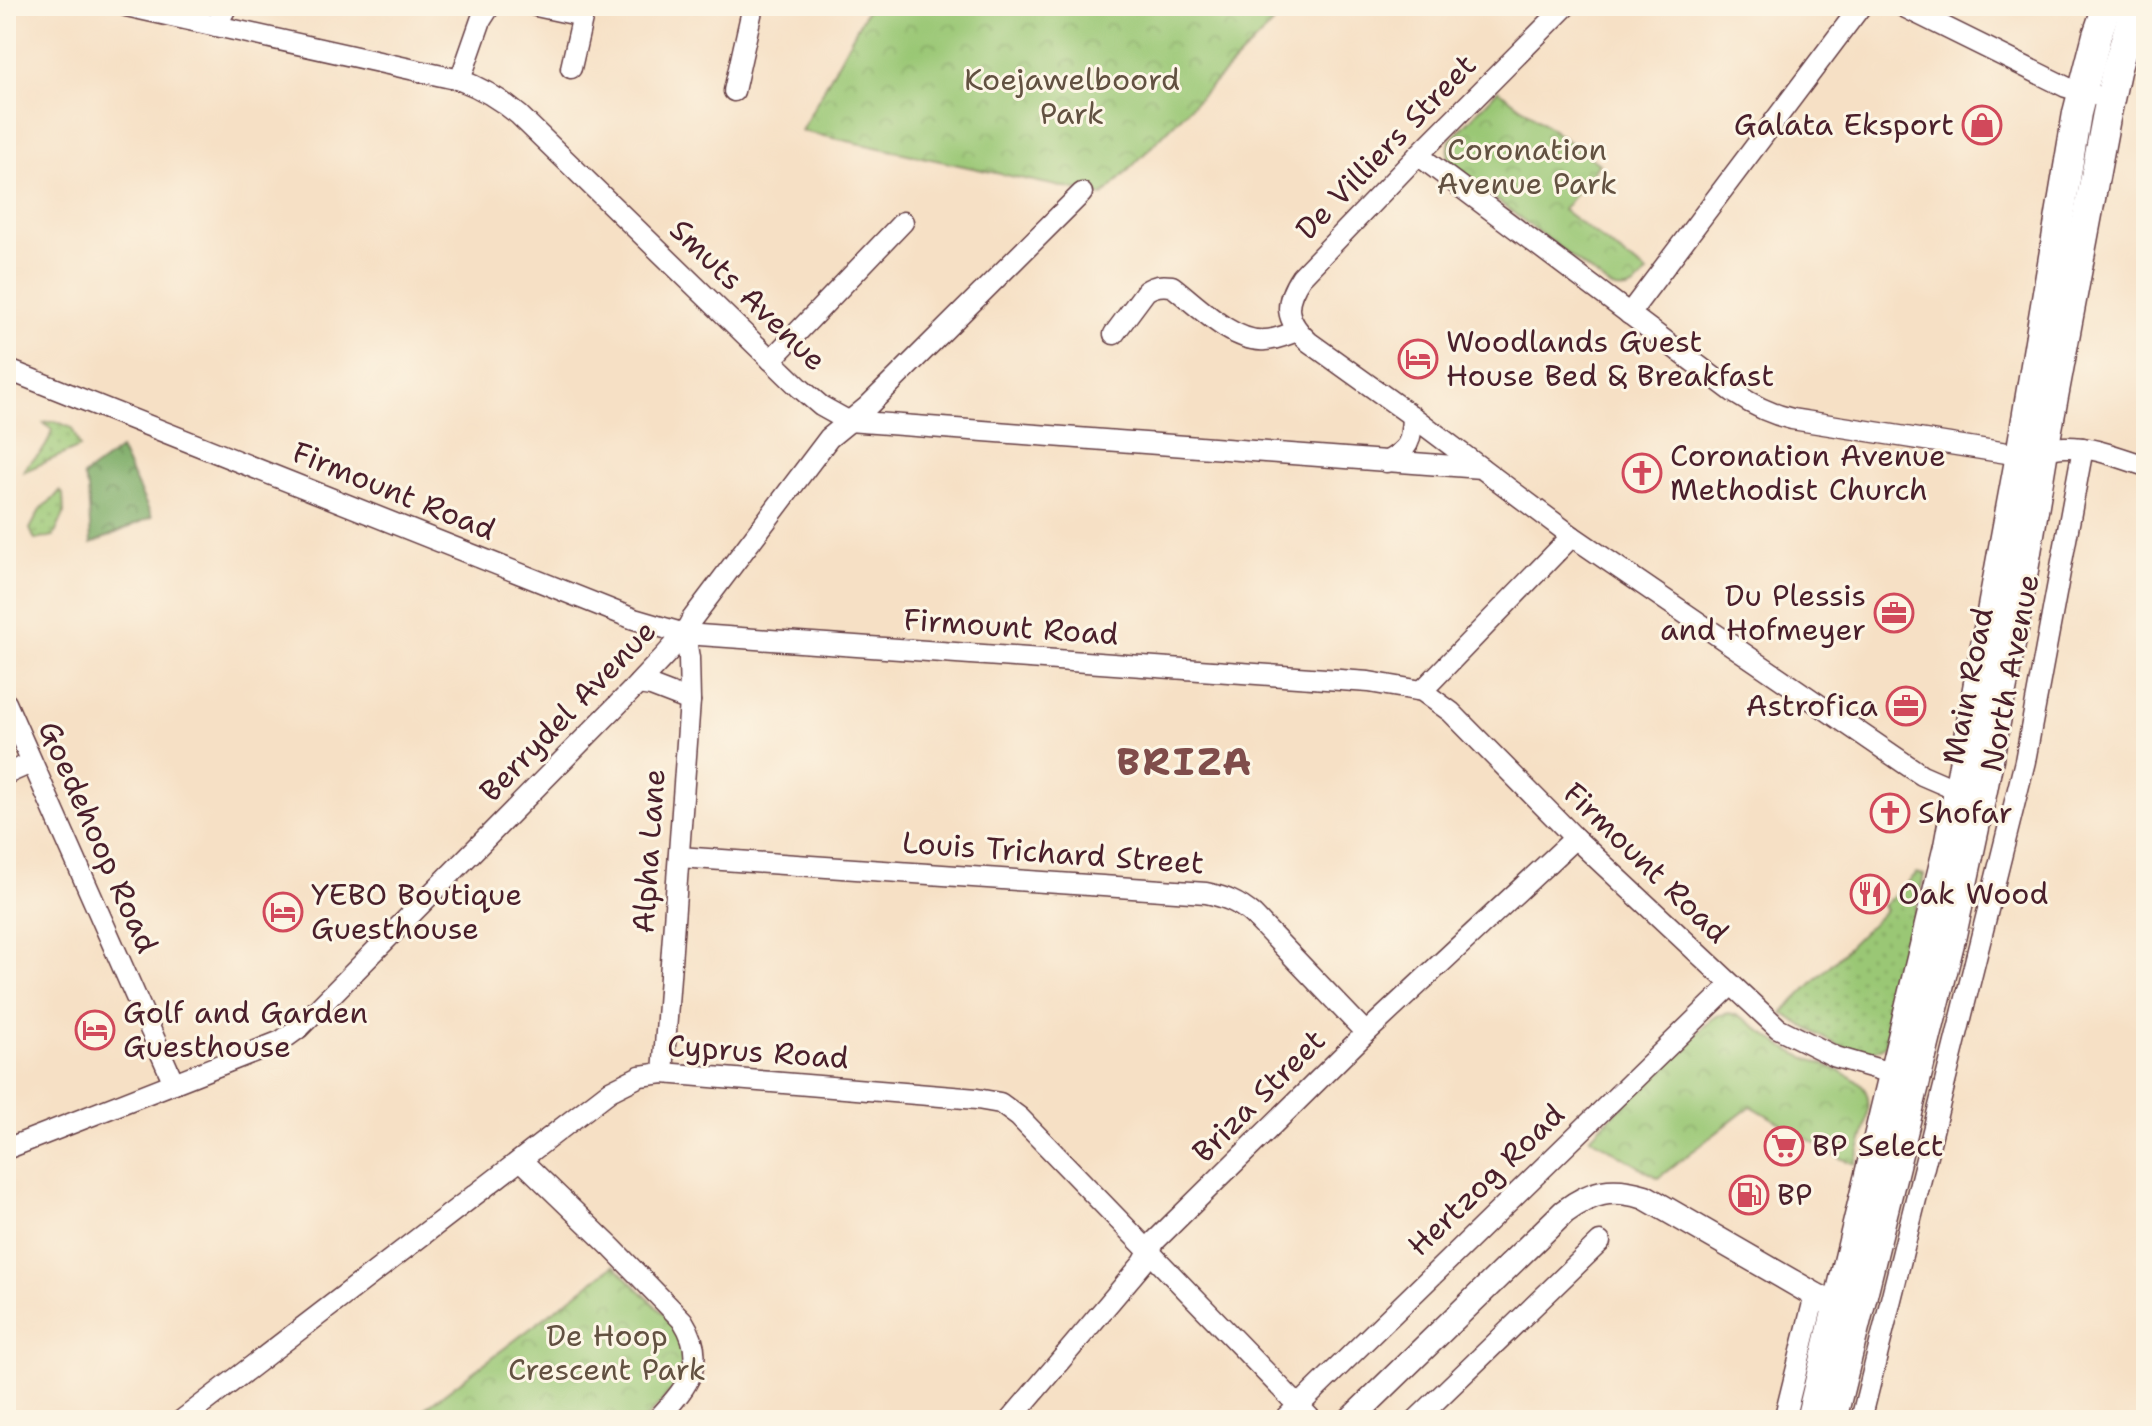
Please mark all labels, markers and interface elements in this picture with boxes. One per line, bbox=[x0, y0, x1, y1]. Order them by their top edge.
street label: De Villiers Street bbox=[1286, 45, 1485, 249]
park label: Koejawelboord Park bbox=[964, 59, 1180, 134]
place label: Galata Eksport bbox=[1734, 104, 1954, 145]
shop icon: Galata Eksport bbox=[1961, 104, 2003, 146]
park label: Coronation Avenue Park bbox=[1437, 129, 1617, 204]
street label: Smuts Avenue bbox=[661, 209, 836, 380]
place label: Woodlands Guest House Bed & Breakfast bbox=[1446, 321, 1774, 396]
hotel icon: Woodlands Guest House Bed & Breakfast bbox=[1397, 338, 1439, 380]
street label: Firmount Road bbox=[287, 431, 502, 550]
place label: Coronation Avenue Methodist Church bbox=[1670, 435, 1946, 510]
church icon: Coronation Avenue Methodist Church bbox=[1621, 452, 1663, 494]
street label: North Avenue bbox=[1970, 570, 2049, 775]
place label: Du Plessis and Hofmeyer bbox=[1660, 575, 1866, 650]
office icon: Du Plessis and Hofmeyer bbox=[1873, 592, 1915, 634]
street label: Firmount Road bbox=[902, 599, 1120, 654]
street label: Main Road bbox=[1932, 604, 2003, 768]
street label: Berrydel Avenue bbox=[470, 611, 665, 811]
place label: Astrofica bbox=[1746, 685, 1878, 726]
office icon: Astrofica bbox=[1885, 685, 1927, 727]
street label: Goedehoop Road bbox=[29, 714, 168, 959]
district label: BRIZA bbox=[1116, 736, 1254, 787]
street label: Alpha Lane bbox=[622, 767, 675, 935]
street label: Firmount Road bbox=[1555, 773, 1738, 952]
church icon: Shofar bbox=[1869, 792, 1911, 834]
place label: Shofar bbox=[1918, 792, 2013, 833]
street label: Louis Trichard Street bbox=[901, 821, 1205, 884]
restaurant icon: Oak Wood bbox=[1849, 873, 1891, 915]
place label: Oak Wood bbox=[1898, 873, 2049, 914]
place label: YEBO Boutique Guesthouse bbox=[311, 874, 522, 949]
hotel icon: YEBO Boutique Guesthouse bbox=[262, 891, 304, 933]
place label: Golf and Garden Guesthouse bbox=[123, 992, 368, 1067]
hotel icon: Golf and Garden Guesthouse bbox=[74, 1009, 116, 1051]
street label: Briza Street bbox=[1183, 1020, 1334, 1171]
street label: Cyprus Road bbox=[666, 1025, 850, 1078]
street label: Hertzog Road bbox=[1398, 1094, 1573, 1265]
supermarket icon: BP Select bbox=[1763, 1125, 1805, 1167]
place label: BP Select bbox=[1812, 1125, 1944, 1166]
fuel station icon: BP bbox=[1728, 1174, 1770, 1216]
place label: BP bbox=[1777, 1174, 1813, 1215]
park label: De Hoop Crescent Park bbox=[508, 1315, 706, 1390]

